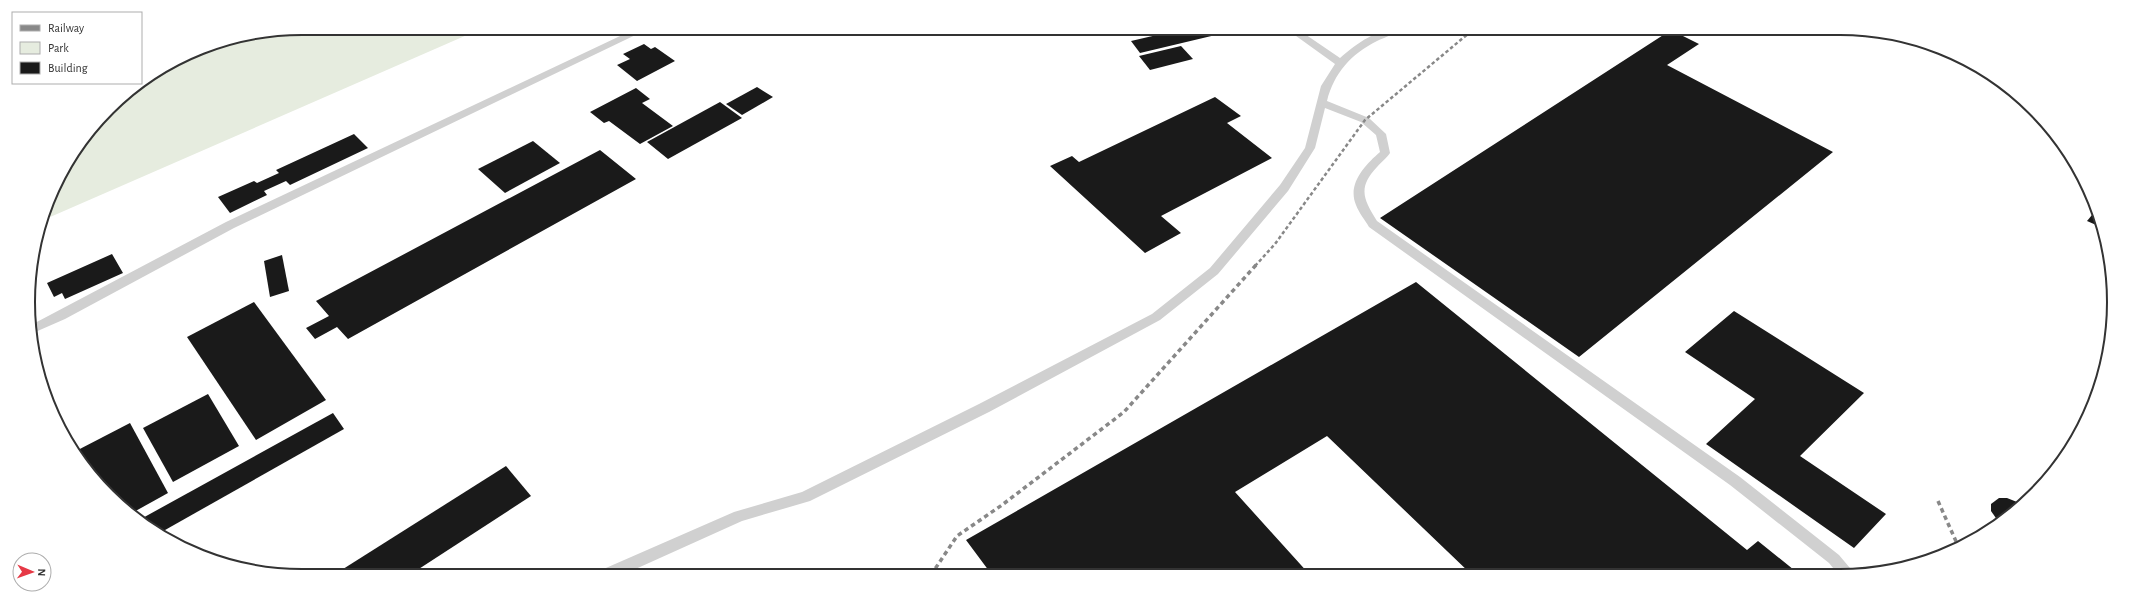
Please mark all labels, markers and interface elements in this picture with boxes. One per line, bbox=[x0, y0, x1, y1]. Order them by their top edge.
legend bbox=[12, 12, 142, 84]
text: Railway bbox=[48, 22, 84, 35]
text: Park bbox=[48, 42, 69, 54]
text: Building bbox=[48, 62, 88, 74]
north arrow bbox=[12, 552, 52, 592]
text: N bbox=[36, 568, 47, 576]

